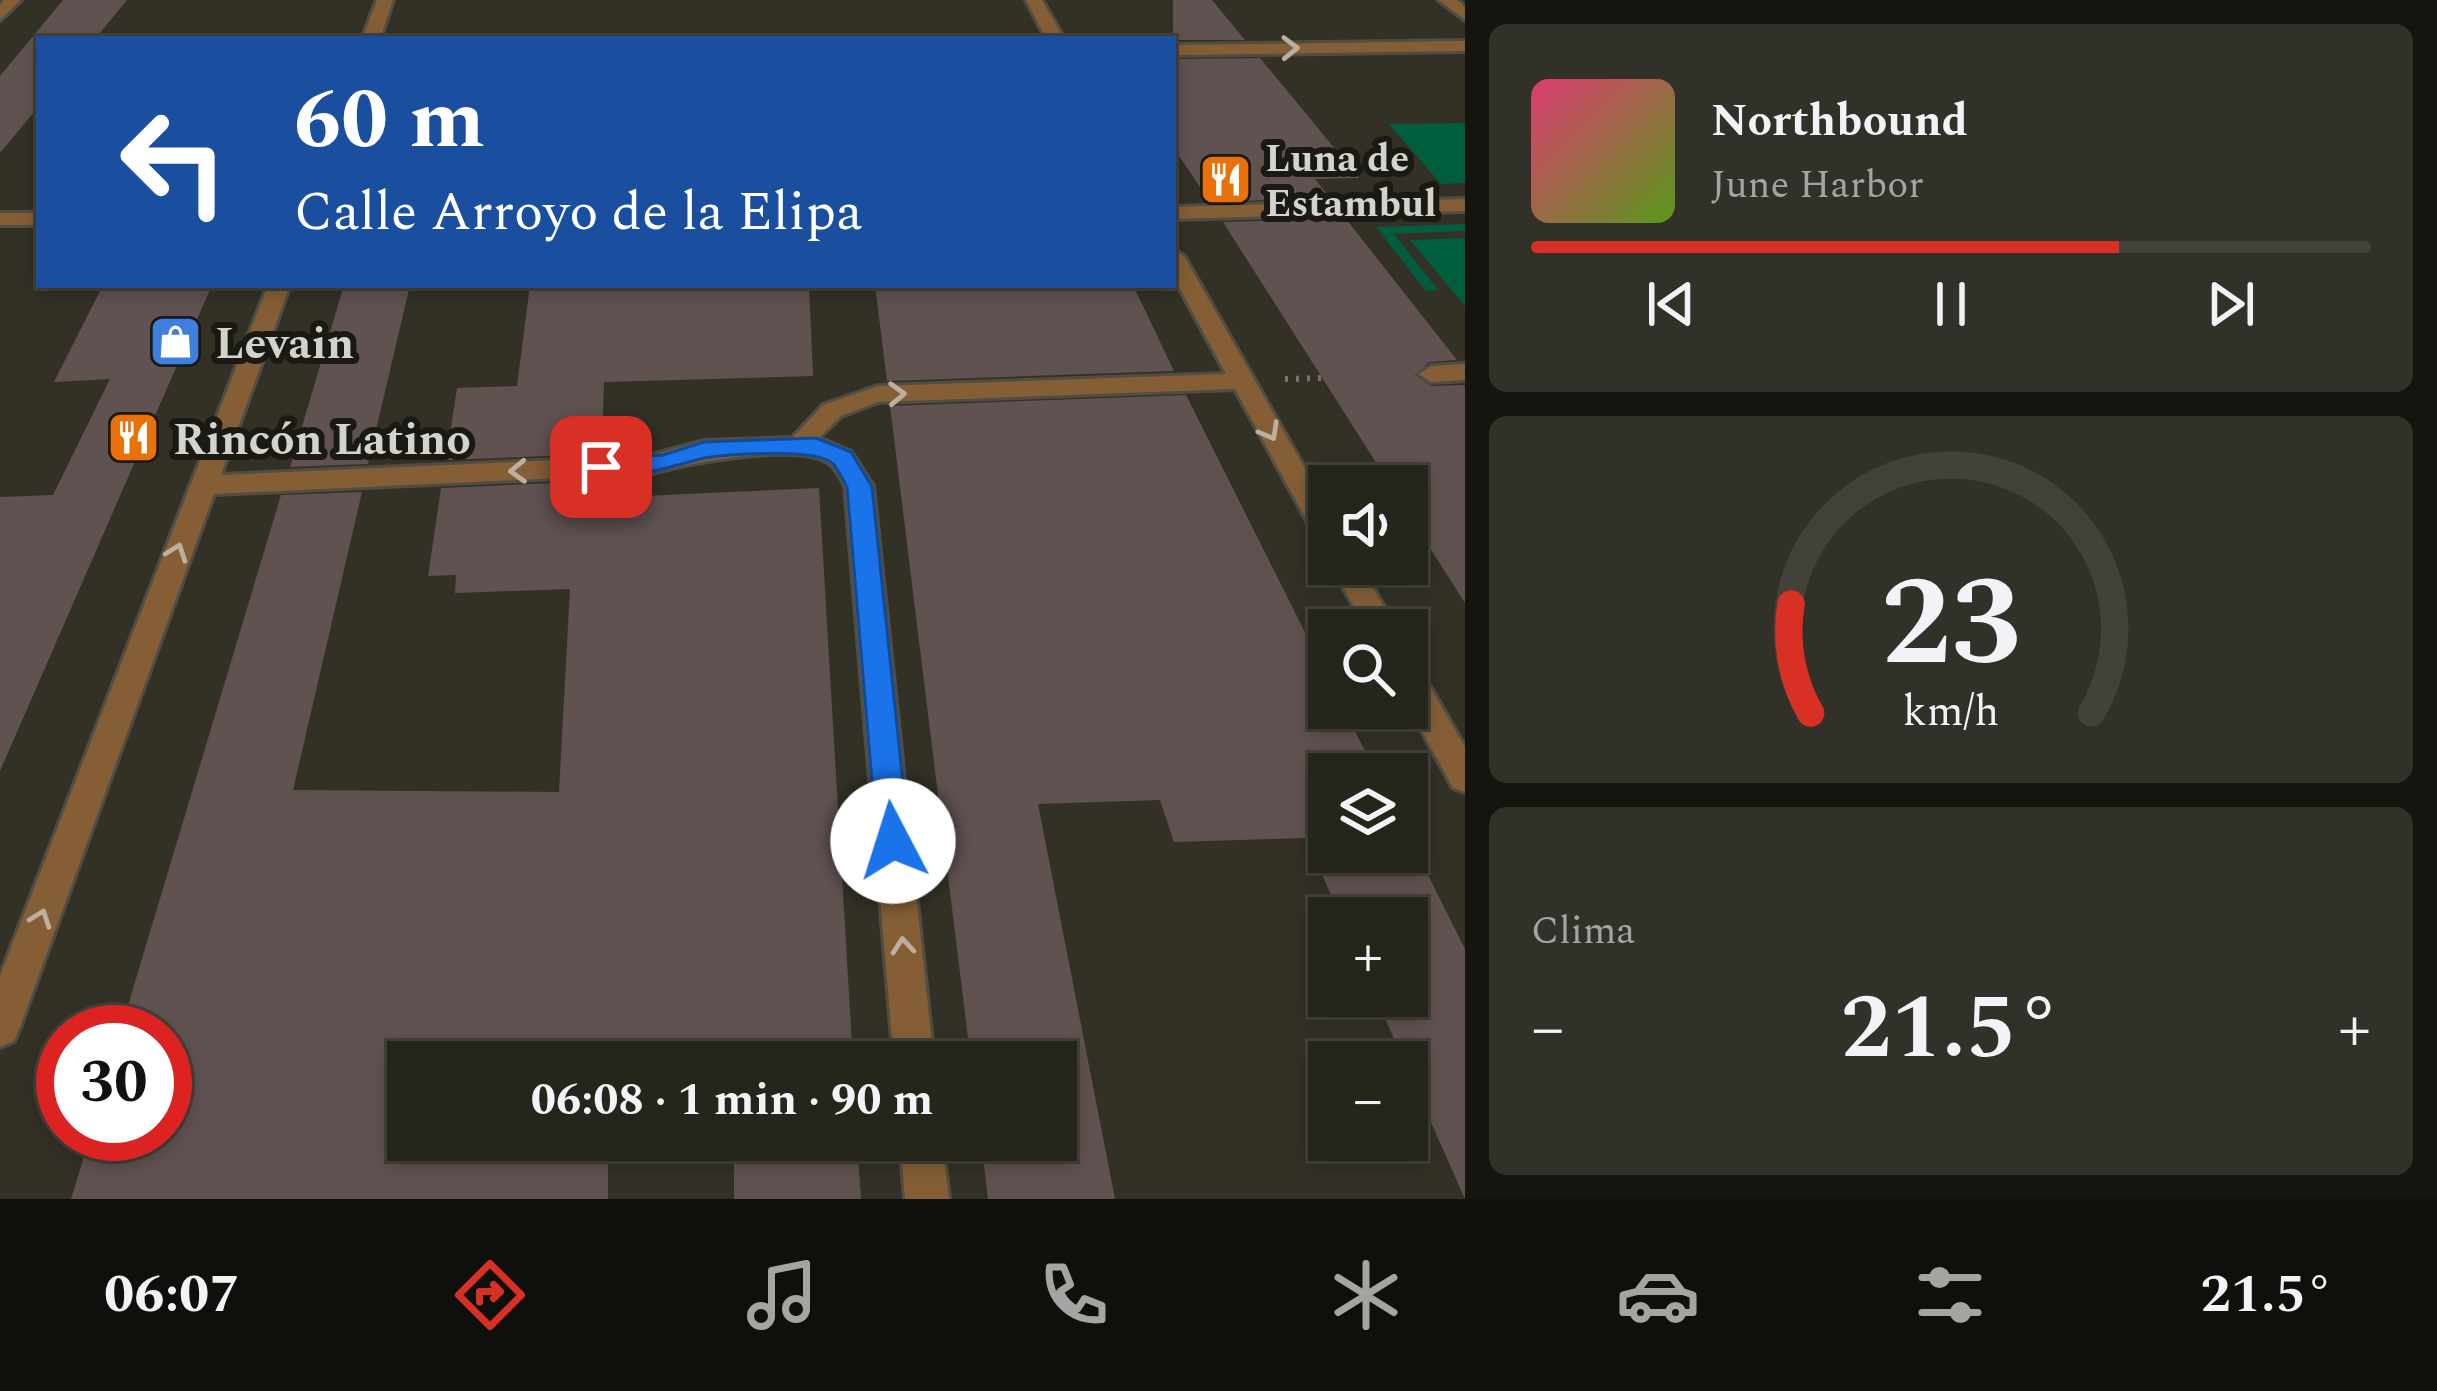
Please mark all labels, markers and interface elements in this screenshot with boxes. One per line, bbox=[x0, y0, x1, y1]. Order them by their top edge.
one-way arrow bbox=[1282, 35, 1300, 61]
text: 60 m bbox=[294, 57, 485, 185]
icon: left bbox=[96, 84, 252, 240]
text: Northbound bbox=[1711, 87, 1968, 156]
place label: Luna de Estambul bbox=[1265, 130, 1437, 234]
restaurant icon: Luna de Estambul bbox=[1198, 151, 1254, 207]
text: June Harbor bbox=[1711, 156, 1924, 215]
text: Calle Arroyo de la Elipa bbox=[294, 172, 863, 254]
icon: previous bbox=[1638, 271, 1704, 337]
icon: pause bbox=[1918, 271, 1984, 337]
icon: next bbox=[2198, 271, 2264, 337]
place label: Levain bbox=[215, 310, 354, 379]
shop icon: Levain bbox=[148, 314, 204, 370]
one-way arrow bbox=[888, 381, 907, 407]
place label: Rincón Latino bbox=[173, 406, 471, 475]
restaurant icon: Rincón Latino bbox=[106, 410, 162, 466]
pin bbox=[550, 416, 652, 518]
one-way arrow bbox=[1256, 419, 1279, 440]
icon: arrive bbox=[568, 434, 634, 500]
one-way arrow bbox=[508, 458, 527, 484]
map controls bbox=[1308, 465, 1428, 1161]
button: sound bbox=[1308, 465, 1428, 585]
text: 23 bbox=[1881, 530, 2021, 720]
one-way arrow bbox=[163, 543, 188, 564]
button: search bbox=[1308, 609, 1428, 729]
text: km/h bbox=[1903, 679, 1999, 744]
button: layers bbox=[1308, 753, 1428, 873]
position arrow bbox=[830, 778, 956, 904]
button: + bbox=[1308, 897, 1428, 1017]
text: Clima bbox=[1531, 902, 1635, 961]
one-way arrow bbox=[27, 909, 51, 930]
one-way arrow bbox=[891, 936, 916, 955]
text: 21.5° bbox=[1841, 961, 2061, 1098]
text: − bbox=[1531, 979, 1564, 1080]
text: + bbox=[2338, 979, 2371, 1080]
speed limit sign: 30 bbox=[36, 1005, 192, 1161]
button: − bbox=[1308, 1041, 1428, 1161]
text: 06:08 · 1 min · 90 m bbox=[531, 1066, 933, 1135]
icon: directions bbox=[448, 1253, 532, 1337]
icon: music bbox=[740, 1253, 824, 1337]
icon: phone bbox=[1032, 1253, 1116, 1337]
icon: climate bbox=[1324, 1253, 1408, 1337]
icon: car bbox=[1616, 1253, 1700, 1337]
icon: filters bbox=[1908, 1253, 1992, 1337]
text: 06:07 bbox=[104, 1254, 240, 1336]
text: 21.5° bbox=[2200, 1254, 2333, 1336]

